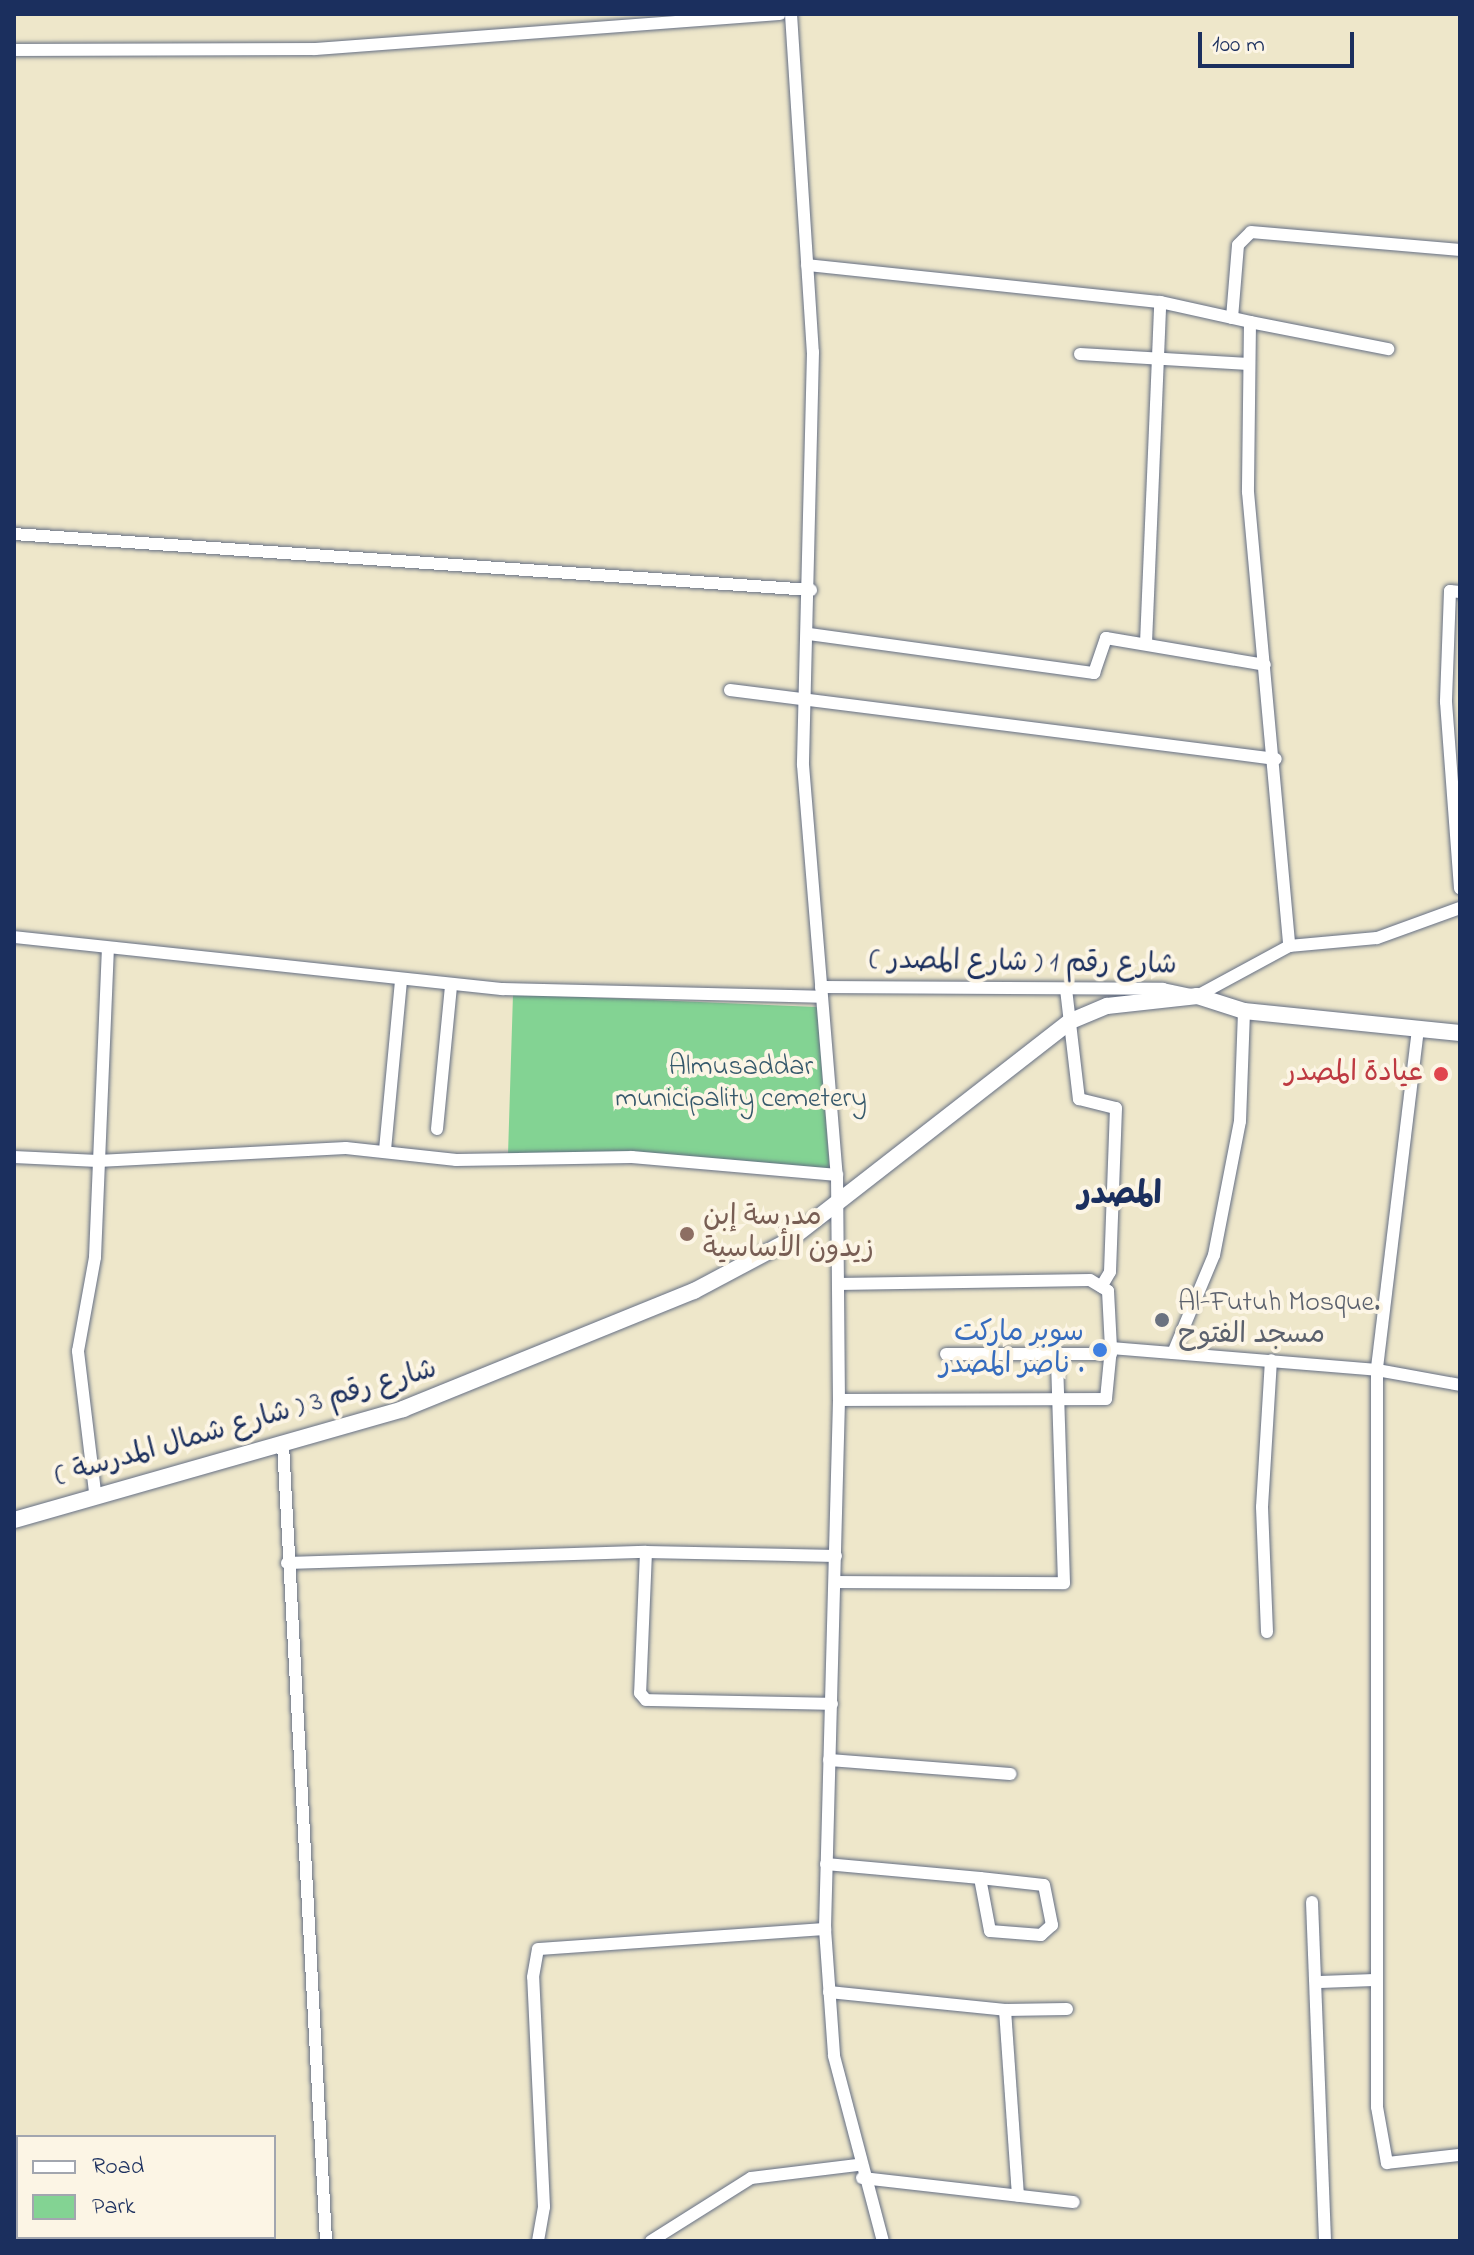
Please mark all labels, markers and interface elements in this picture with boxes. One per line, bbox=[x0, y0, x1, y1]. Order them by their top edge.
scale bar bbox=[1202, 16, 1358, 66]
text: 100 m bbox=[1212, 28, 1265, 63]
street label: شارع رقم 1 ( شارع المصدر ) bbox=[869, 945, 1177, 983]
park label: Almusaddar municipality cemetery bbox=[615, 1051, 867, 1117]
place label: عيادة المصدر bbox=[1285, 1057, 1423, 1091]
marker: عيادة المصدر bbox=[1430, 1063, 1452, 1085]
district label: المصدر bbox=[1078, 1177, 1162, 1215]
place label: مدرسة إبن زيدون الأساسية bbox=[703, 1201, 874, 1267]
marker: مدرسة إبن زيدون الأساسية bbox=[678, 1225, 696, 1243]
place label: Al-Futuh Mosque. مسجد الفتوح bbox=[1178, 1287, 1380, 1353]
marker: Al-Futuh Mosque. مسجد الفتوح bbox=[1153, 1311, 1171, 1329]
place label: سوبر ماركت ناصر المصدر . bbox=[939, 1317, 1084, 1383]
marker: سوبر ماركت ناصر المصدر . bbox=[1091, 1341, 1109, 1359]
street label: شارع رقم 3 ( شارع شمال المدرسة ) bbox=[51, 1353, 441, 1495]
legend bbox=[16, 2135, 276, 2239]
text: Road bbox=[92, 2150, 144, 2185]
text: Park bbox=[92, 2190, 135, 2225]

